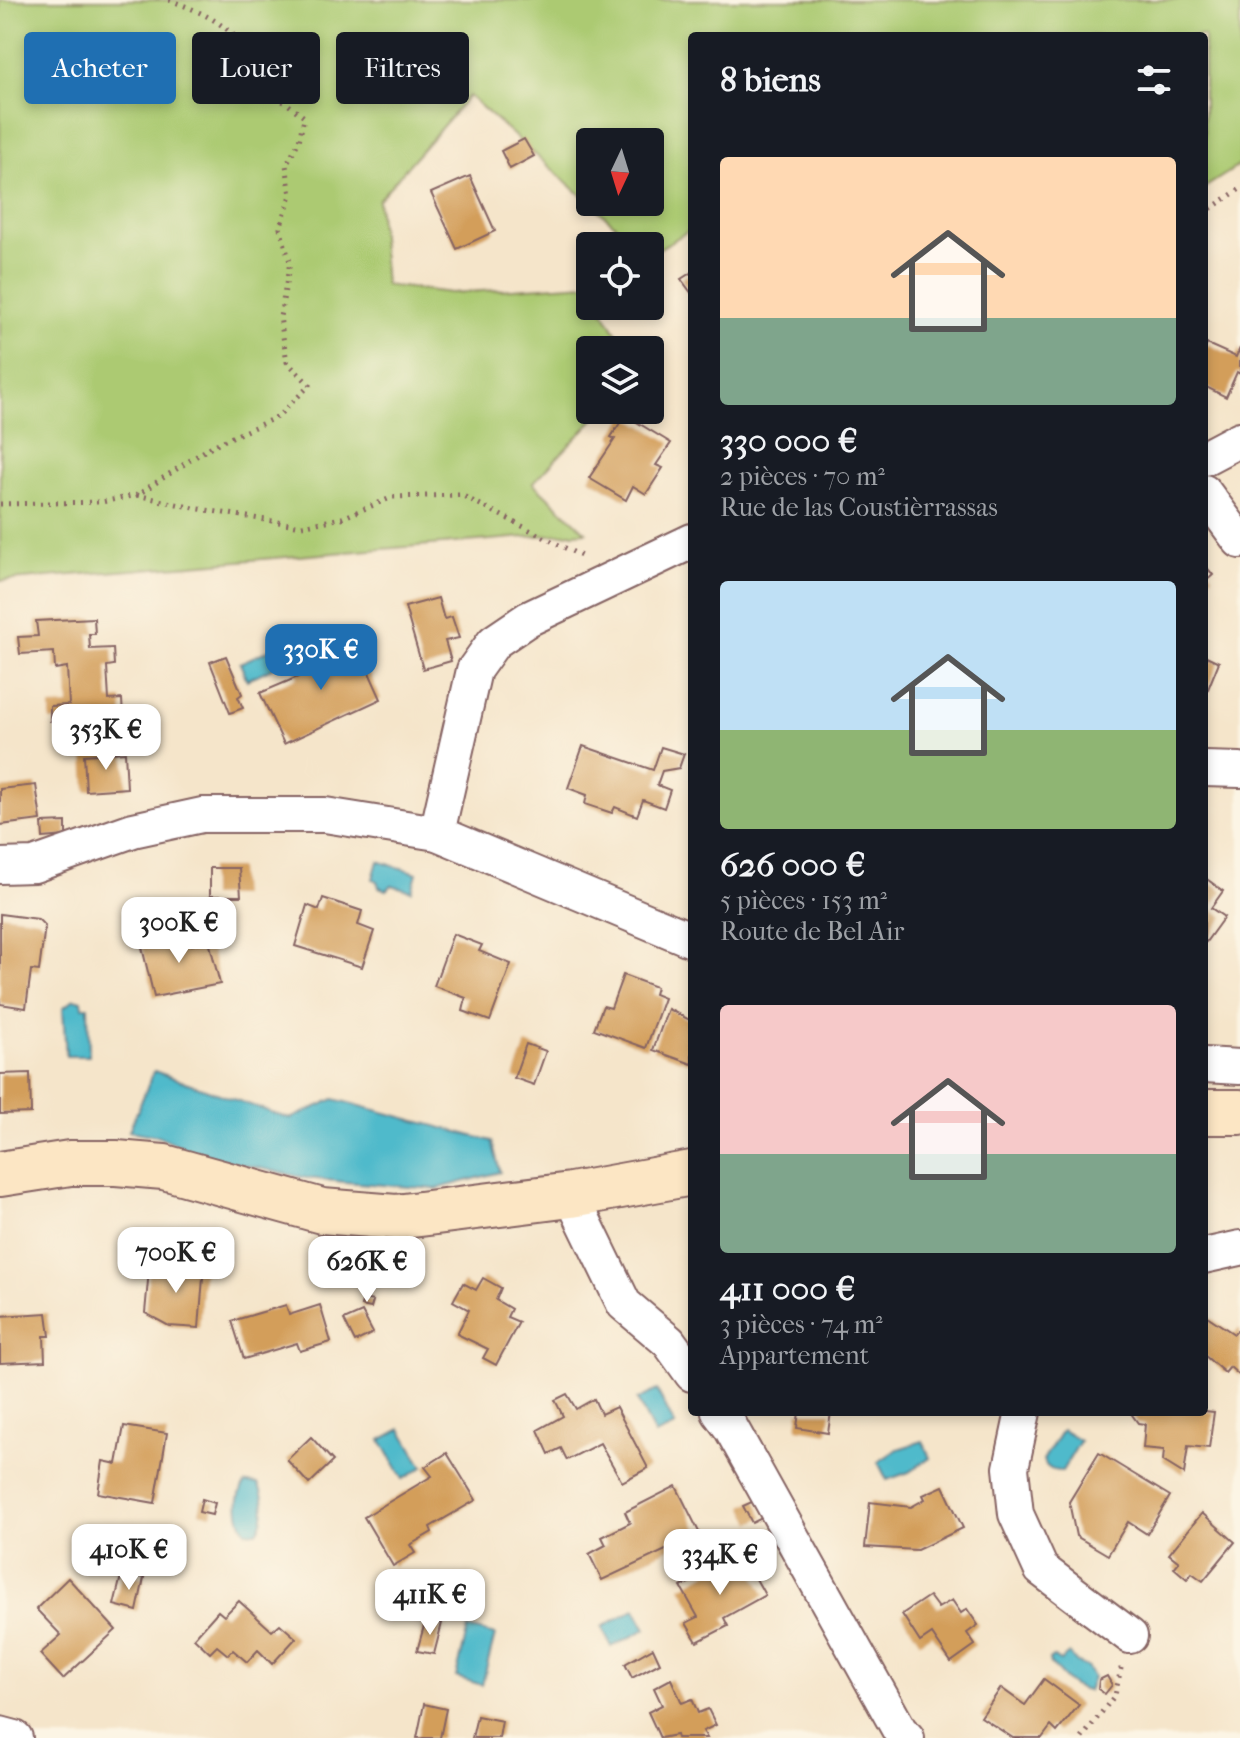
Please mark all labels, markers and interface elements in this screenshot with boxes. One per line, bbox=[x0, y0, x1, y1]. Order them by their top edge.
chip: Acheter bbox=[24, 32, 176, 104]
chip: Louer bbox=[192, 32, 320, 104]
chip: Filtres bbox=[336, 32, 469, 104]
icon: filters bbox=[1132, 58, 1176, 102]
text: 8 biens bbox=[720, 60, 821, 100]
north arrow bbox=[576, 128, 664, 216]
map controls bbox=[576, 128, 664, 424]
icon: home bbox=[876, 209, 1020, 353]
button: locate bbox=[576, 232, 664, 320]
button: layers bbox=[576, 336, 664, 424]
text: 330 000 € bbox=[720, 421, 858, 461]
text: 2 pièces · 70 m² bbox=[720, 461, 885, 492]
text: Rue de las Coustièrrassas bbox=[720, 492, 998, 523]
pin: 330K € bbox=[256, 624, 386, 692]
icon: home bbox=[876, 633, 1020, 777]
text: 330K € bbox=[283, 634, 359, 665]
pin: 353K € bbox=[41, 704, 171, 772]
text: 353K € bbox=[70, 714, 142, 745]
text: 626 000 € bbox=[720, 845, 865, 885]
text: 5 pièces · 153 m² bbox=[720, 885, 887, 916]
pin: 300K € bbox=[114, 897, 244, 965]
text: 300K € bbox=[139, 907, 219, 938]
text: Route de Bel Air bbox=[720, 916, 904, 947]
icon: home bbox=[876, 1057, 1020, 1201]
pin: 700K € bbox=[111, 1227, 241, 1295]
pin: 626K € bbox=[302, 1236, 432, 1304]
text: 700K € bbox=[135, 1237, 217, 1268]
text: 626K € bbox=[326, 1246, 408, 1277]
text: 411 000 € bbox=[720, 1269, 855, 1309]
text: 3 pièces · 74 m² bbox=[720, 1309, 883, 1340]
text: Appartement bbox=[720, 1340, 869, 1371]
pin: 410K € bbox=[64, 1524, 194, 1592]
pin: 334K € bbox=[655, 1529, 785, 1597]
text: 410K € bbox=[90, 1534, 168, 1565]
text: 334K € bbox=[682, 1539, 758, 1570]
pin: 411K € bbox=[365, 1569, 495, 1637]
text: 411K € bbox=[393, 1579, 467, 1610]

